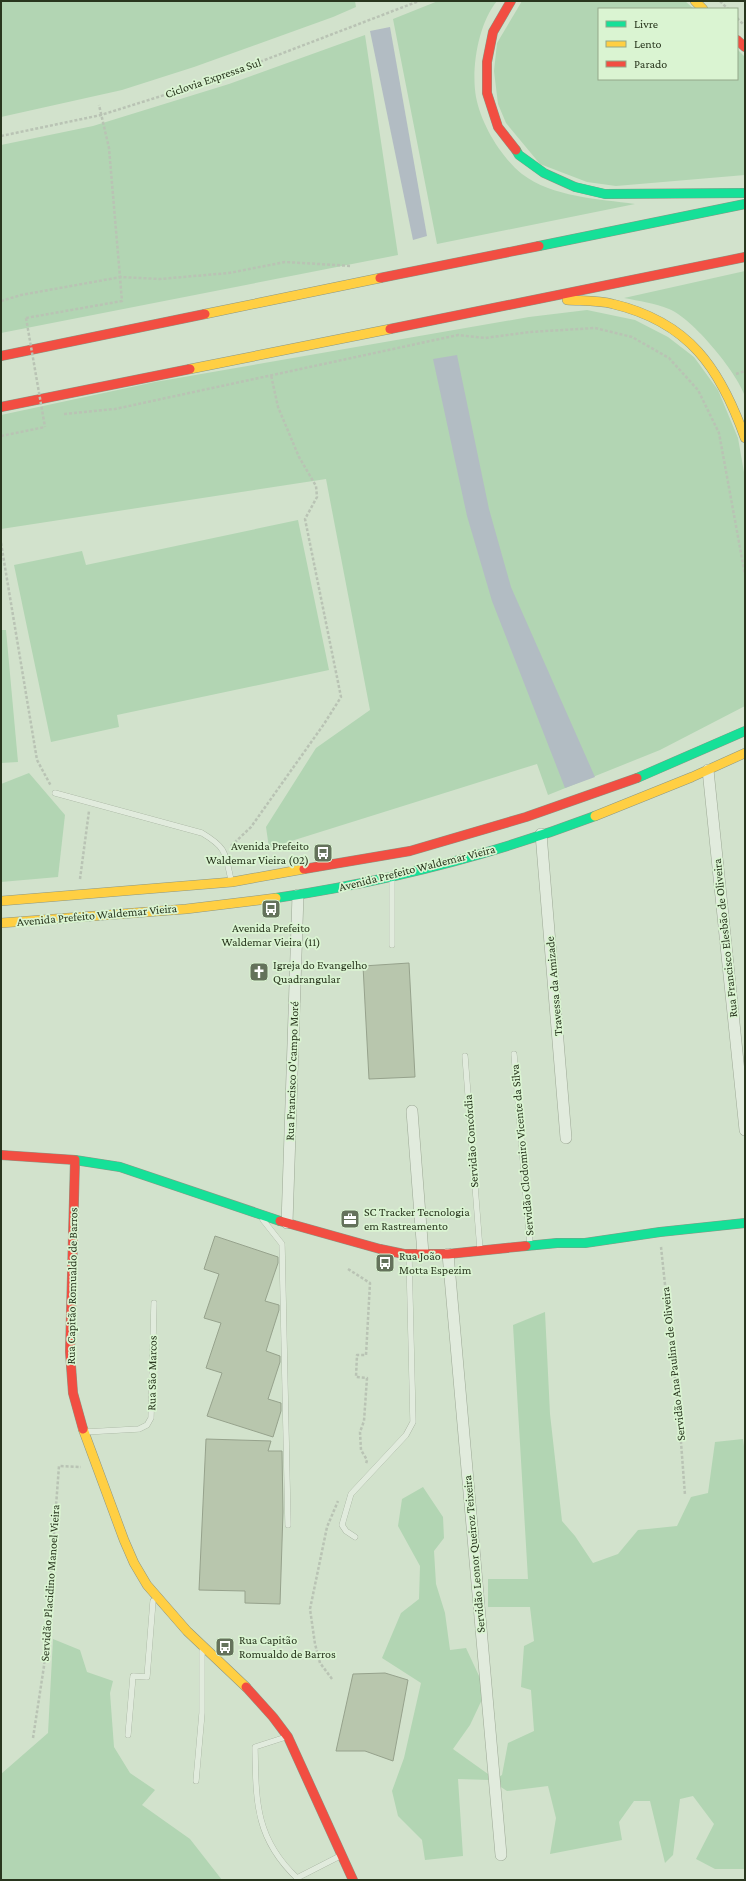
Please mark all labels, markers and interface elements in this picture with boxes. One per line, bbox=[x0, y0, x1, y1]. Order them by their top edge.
legend bbox=[598, 8, 738, 80]
text: Livre bbox=[634, 17, 658, 31]
text: Lento bbox=[634, 37, 662, 51]
street label: Ciclovia Expressa Sul bbox=[163, 55, 263, 101]
text: Parado bbox=[634, 57, 667, 71]
place label: Avenida Prefeito Waldemar Vieira (02) bbox=[206, 839, 309, 867]
bus stop icon: Avenida Prefeito Waldemar Vieira (02) bbox=[312, 842, 334, 864]
street label: Avenida Prefeito Waldemar Vieira bbox=[337, 842, 497, 894]
street label: Rua Francisco Elesbão de Oliveira bbox=[710, 857, 740, 1018]
bus stop icon: Avenida Prefeito Waldemar Vieira (11) bbox=[260, 898, 282, 920]
street label: Avenida Prefeito Waldemar Vieira bbox=[16, 901, 178, 929]
place label: Avenida Prefeito Waldemar Vieira (11) bbox=[222, 921, 320, 949]
street label: Travessa da Amizade bbox=[543, 936, 565, 1036]
place label: Igreja do Evangelho Quadrangular bbox=[273, 958, 367, 986]
church icon: Igreja do Evangelho Quadrangular bbox=[248, 961, 270, 983]
street label: Rua Francisco O'campo Moré bbox=[283, 1001, 301, 1141]
street label: Servidão Clodomiro Vicente da Silva bbox=[507, 1063, 536, 1236]
street label: Servidão Concórdia bbox=[461, 1094, 481, 1188]
place label: SC Tracker Tecnologia em Rastreamento bbox=[364, 1205, 470, 1233]
street label: Rua Capitão Romualdo de Barros bbox=[64, 1207, 80, 1365]
office icon: SC Tracker Tecnologia em Rastreamento bbox=[339, 1208, 361, 1230]
place label: Rua João Motta Espezim bbox=[399, 1249, 472, 1277]
bus stop icon: Rua João Motta Espezim bbox=[374, 1252, 396, 1274]
street label: Servidão Ana Paulina de Oliveira bbox=[658, 1286, 688, 1442]
street label: Rua São Marcos bbox=[144, 1335, 160, 1411]
street label: Servidão Leonor Queiroz Teixeira bbox=[460, 1474, 488, 1633]
street label: Servidão Placidino Manoel Vieira bbox=[38, 1504, 62, 1662]
place label: Rua Capitão Romualdo de Barros bbox=[239, 1633, 336, 1661]
bus stop icon: Rua Capitão Romualdo de Barros bbox=[214, 1636, 236, 1658]

